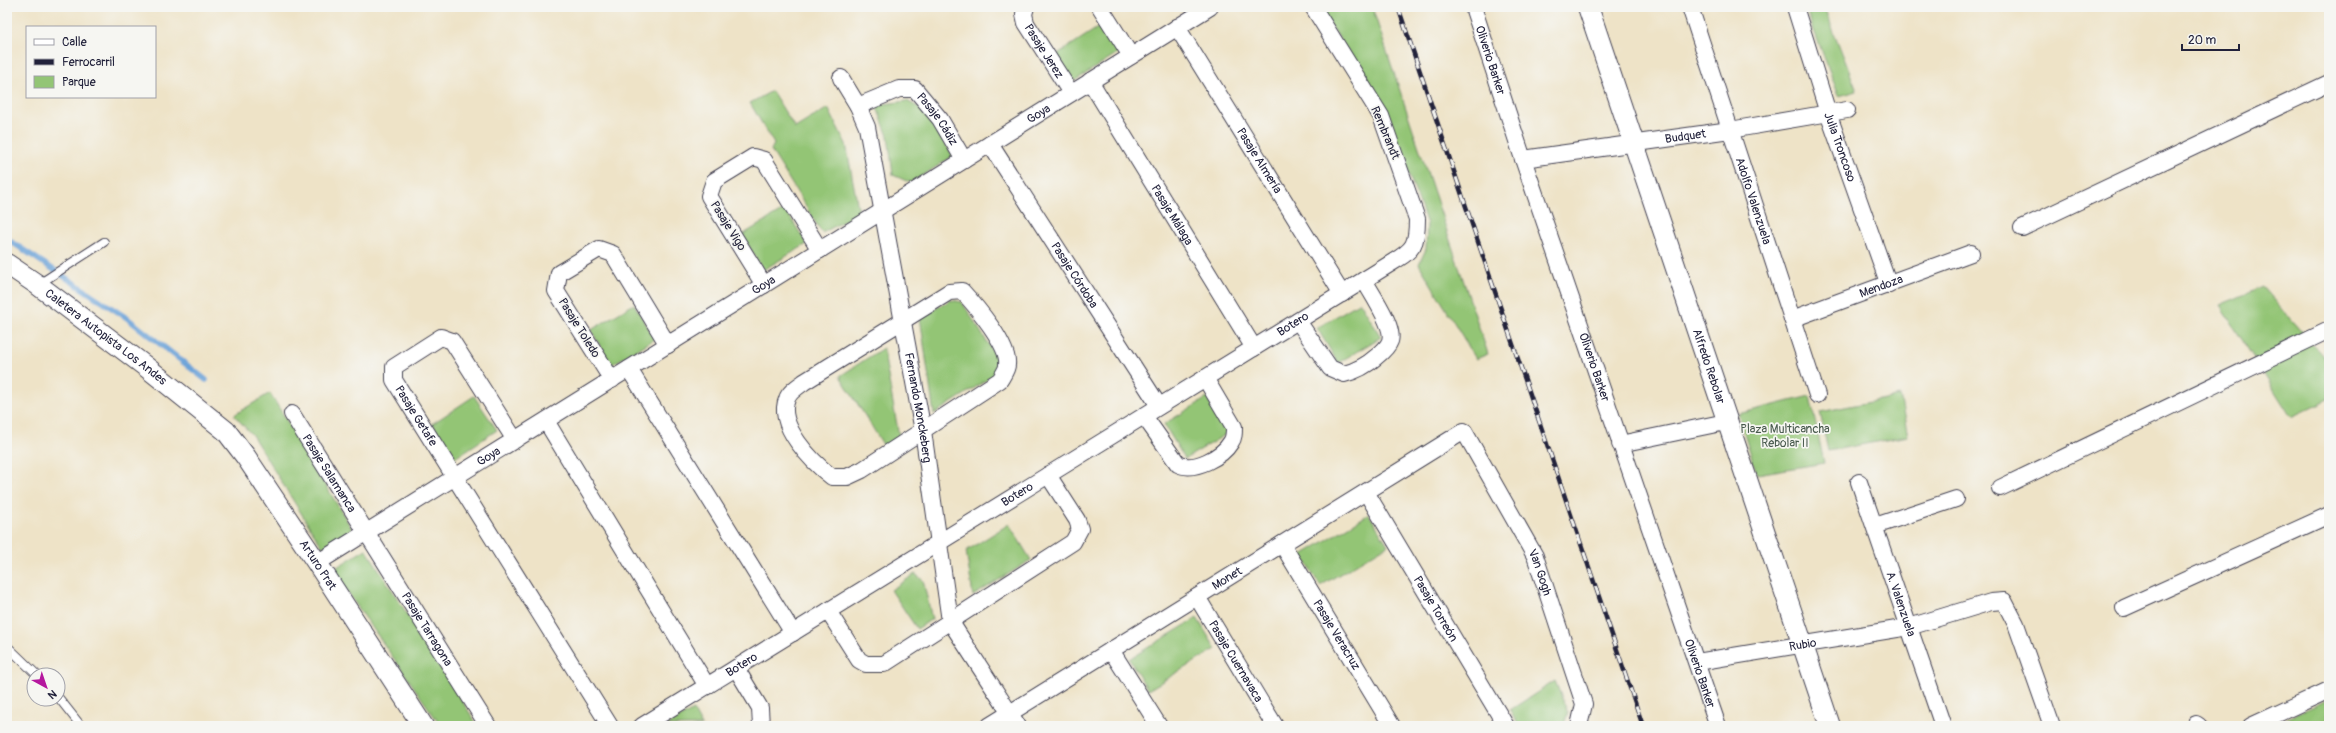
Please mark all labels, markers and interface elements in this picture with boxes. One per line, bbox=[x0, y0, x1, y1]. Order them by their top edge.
street label: Pasaje Jerez bbox=[1021, 21, 1067, 81]
street label: Oliverio Barker bbox=[1472, 24, 1509, 97]
legend bbox=[26, 26, 156, 98]
scale bar bbox=[2182, 26, 2239, 52]
text: 20 m bbox=[2188, 33, 2217, 48]
text: Calle bbox=[62, 35, 87, 50]
text: Ferrocarril bbox=[62, 55, 115, 70]
text: Parque bbox=[62, 75, 96, 90]
street label: Pasaje Cádiz bbox=[914, 90, 961, 148]
street label: Goya bbox=[1024, 101, 1054, 127]
street label: Rembrandt bbox=[1367, 104, 1403, 162]
street label: Julia Troncoso bbox=[1821, 110, 1859, 184]
street label: Pasaje Almería bbox=[1234, 125, 1286, 197]
street label: Budquet bbox=[1664, 126, 1707, 147]
street label: Adolfo Valenzuela bbox=[1732, 155, 1775, 247]
street label: Pasaje Málaga bbox=[1148, 182, 1197, 248]
street label: Pasaje Vigo bbox=[707, 198, 749, 254]
street label: Pasaje Córdoba bbox=[1048, 239, 1102, 311]
street label: Mendoza bbox=[1857, 271, 1905, 301]
street label: Goya bbox=[749, 272, 779, 298]
street label: Caletera Autopista Los Andes bbox=[42, 286, 170, 388]
street label: Pasaje Toledo bbox=[555, 295, 604, 361]
street label: Botero bbox=[1274, 308, 1312, 339]
street label: Alfredo Rebolar bbox=[1689, 327, 1729, 406]
street label: Oliverio Barker bbox=[1576, 331, 1614, 404]
street label: Fernando Monckeberg bbox=[901, 351, 935, 464]
street label: Pasaje Getafe bbox=[392, 383, 441, 449]
park label: Plaza Multicancha Rebolar II bbox=[1740, 422, 1830, 451]
street label: Pasaje Salamanca bbox=[299, 431, 360, 515]
street label: Goya bbox=[474, 443, 503, 469]
street label: Botero bbox=[999, 478, 1036, 510]
street label: Arturo Prat bbox=[296, 537, 340, 593]
street label: Van Gogh bbox=[1525, 546, 1555, 598]
street label: Monet bbox=[1209, 563, 1245, 593]
street label: A. Valenzuela bbox=[1883, 569, 1919, 639]
street label: Pasaje Torreón bbox=[1410, 573, 1461, 645]
street label: Pasaje Tarragona bbox=[398, 589, 456, 669]
street label: Pasaje Veracruz bbox=[1310, 597, 1364, 673]
street label: Pasaje Cuernavaca bbox=[1205, 618, 1266, 705]
street label: Rubio bbox=[1788, 635, 1818, 654]
street label: Oliverio Barker bbox=[1681, 637, 1719, 710]
street label: Botero bbox=[723, 649, 761, 680]
north arrow bbox=[26, 667, 66, 707]
text: N bbox=[45, 687, 59, 702]

